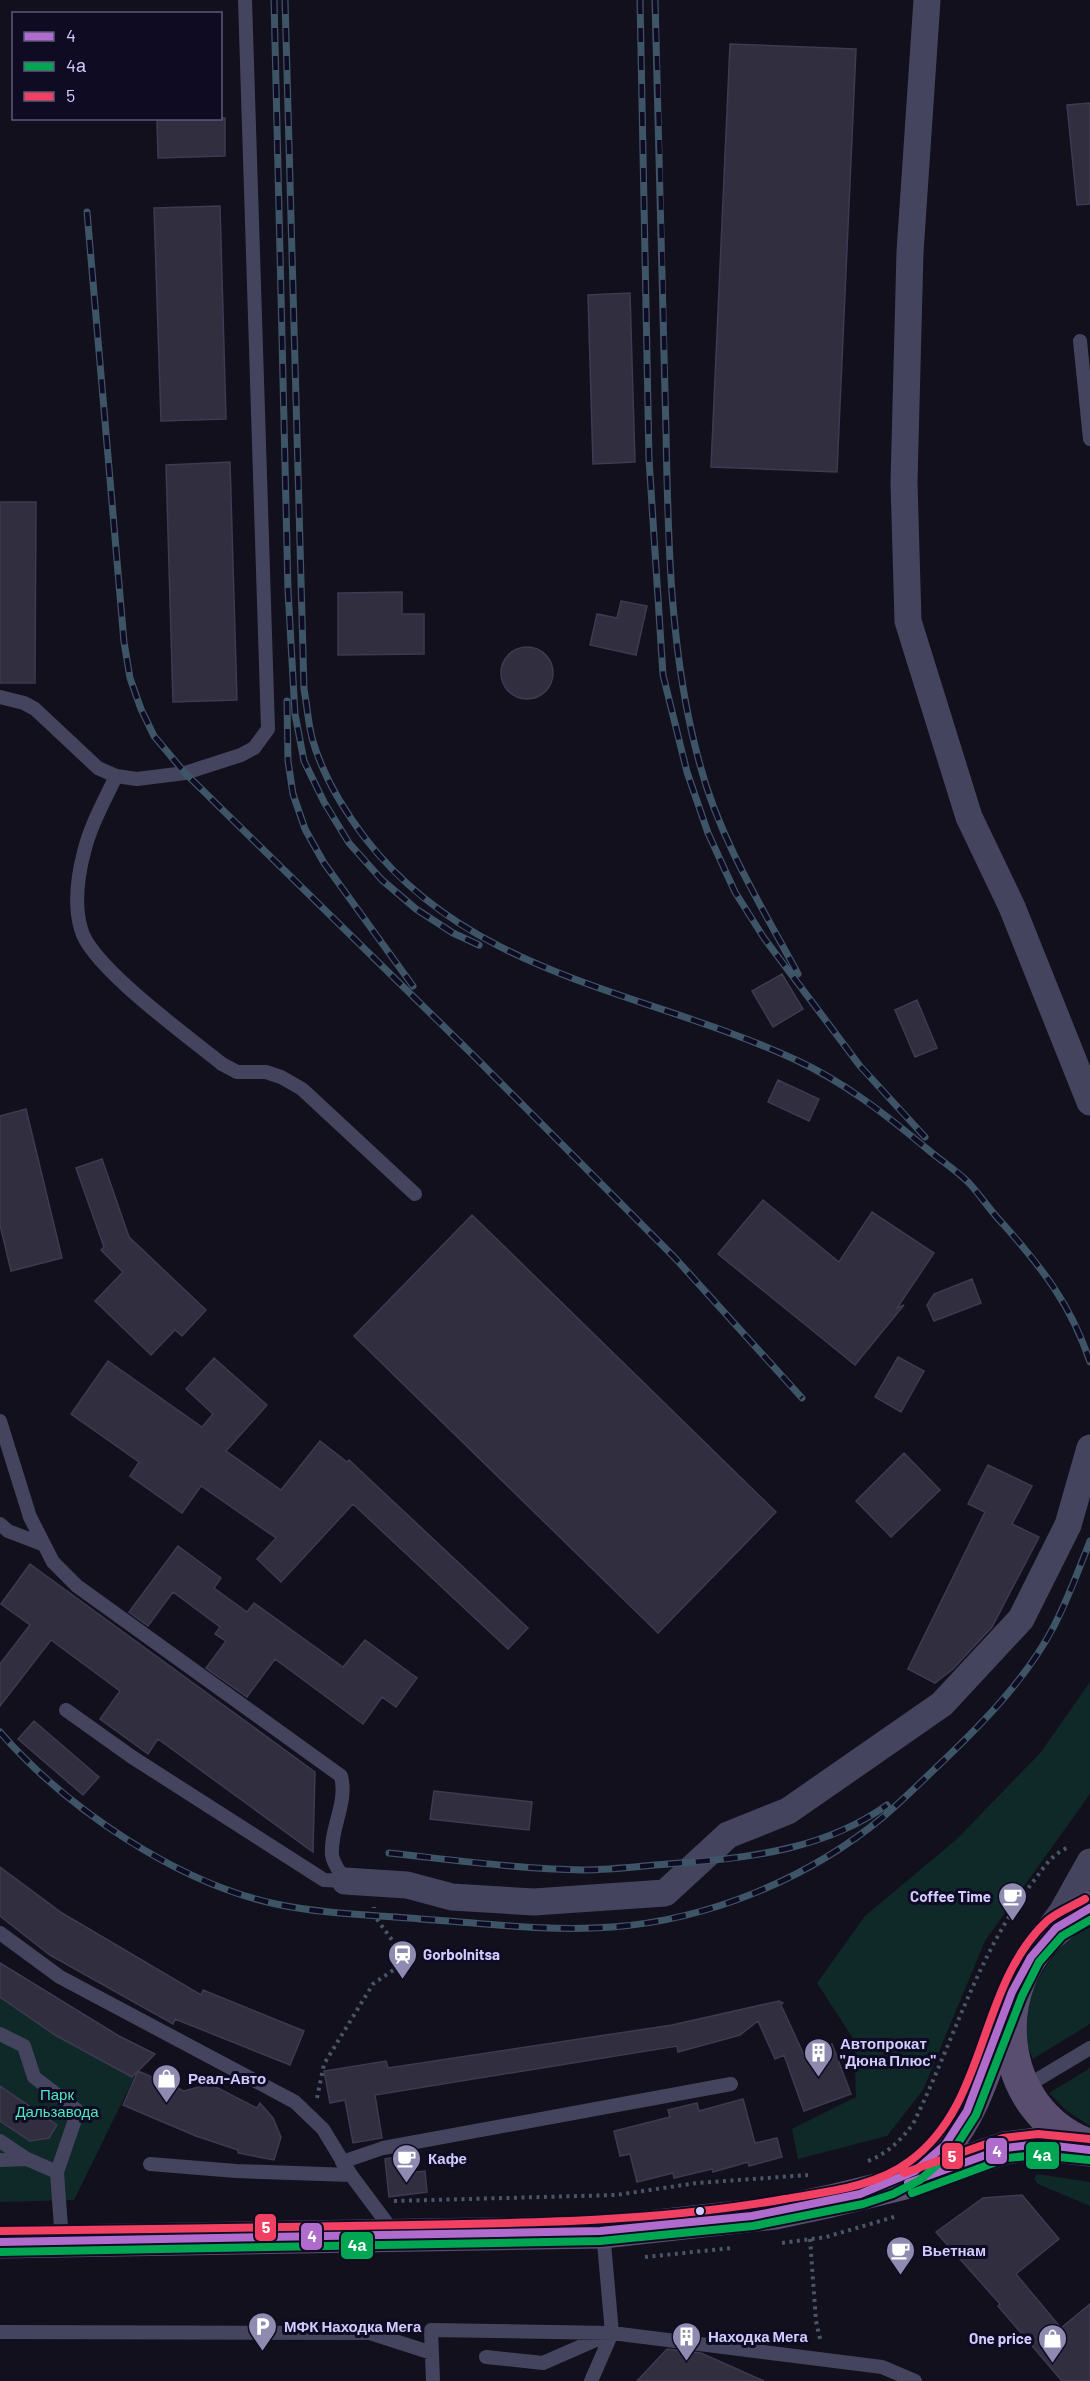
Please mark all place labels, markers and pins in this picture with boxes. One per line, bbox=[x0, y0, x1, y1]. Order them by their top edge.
cafe icon: Coffee Time bbox=[996, 1880, 1028, 1922]
place label: Coffee Time bbox=[910, 1887, 991, 1905]
station icon: Gorbolnitsa bbox=[386, 1938, 418, 1980]
place label: Gorbolnitsa bbox=[423, 1945, 500, 1963]
place label: Автопрокат "Дюна Плюс" bbox=[840, 2034, 937, 2069]
building icon: Автопрокат "Дюна Плюс" bbox=[803, 2036, 835, 2078]
shop icon: Реал-Авто bbox=[151, 2062, 183, 2104]
place label: Реал-Авто bbox=[188, 2069, 266, 2087]
cafe icon: Кафе bbox=[391, 2142, 423, 2184]
place label: Кафе bbox=[428, 2149, 467, 2167]
unlabelled marker bbox=[694, 2205, 706, 2217]
cafe icon: Вьетнам bbox=[885, 2234, 917, 2276]
place label: Вьетнам bbox=[922, 2241, 986, 2259]
parking icon: МФК Находка Мега bbox=[247, 2310, 279, 2352]
place label: МФК Находка Мега bbox=[284, 2317, 422, 2335]
building icon: Находка Мега bbox=[671, 2320, 703, 2362]
shop icon: One price bbox=[1037, 2322, 1069, 2364]
place label: Находка Мега bbox=[708, 2327, 809, 2345]
place label: One price bbox=[969, 2329, 1032, 2347]

